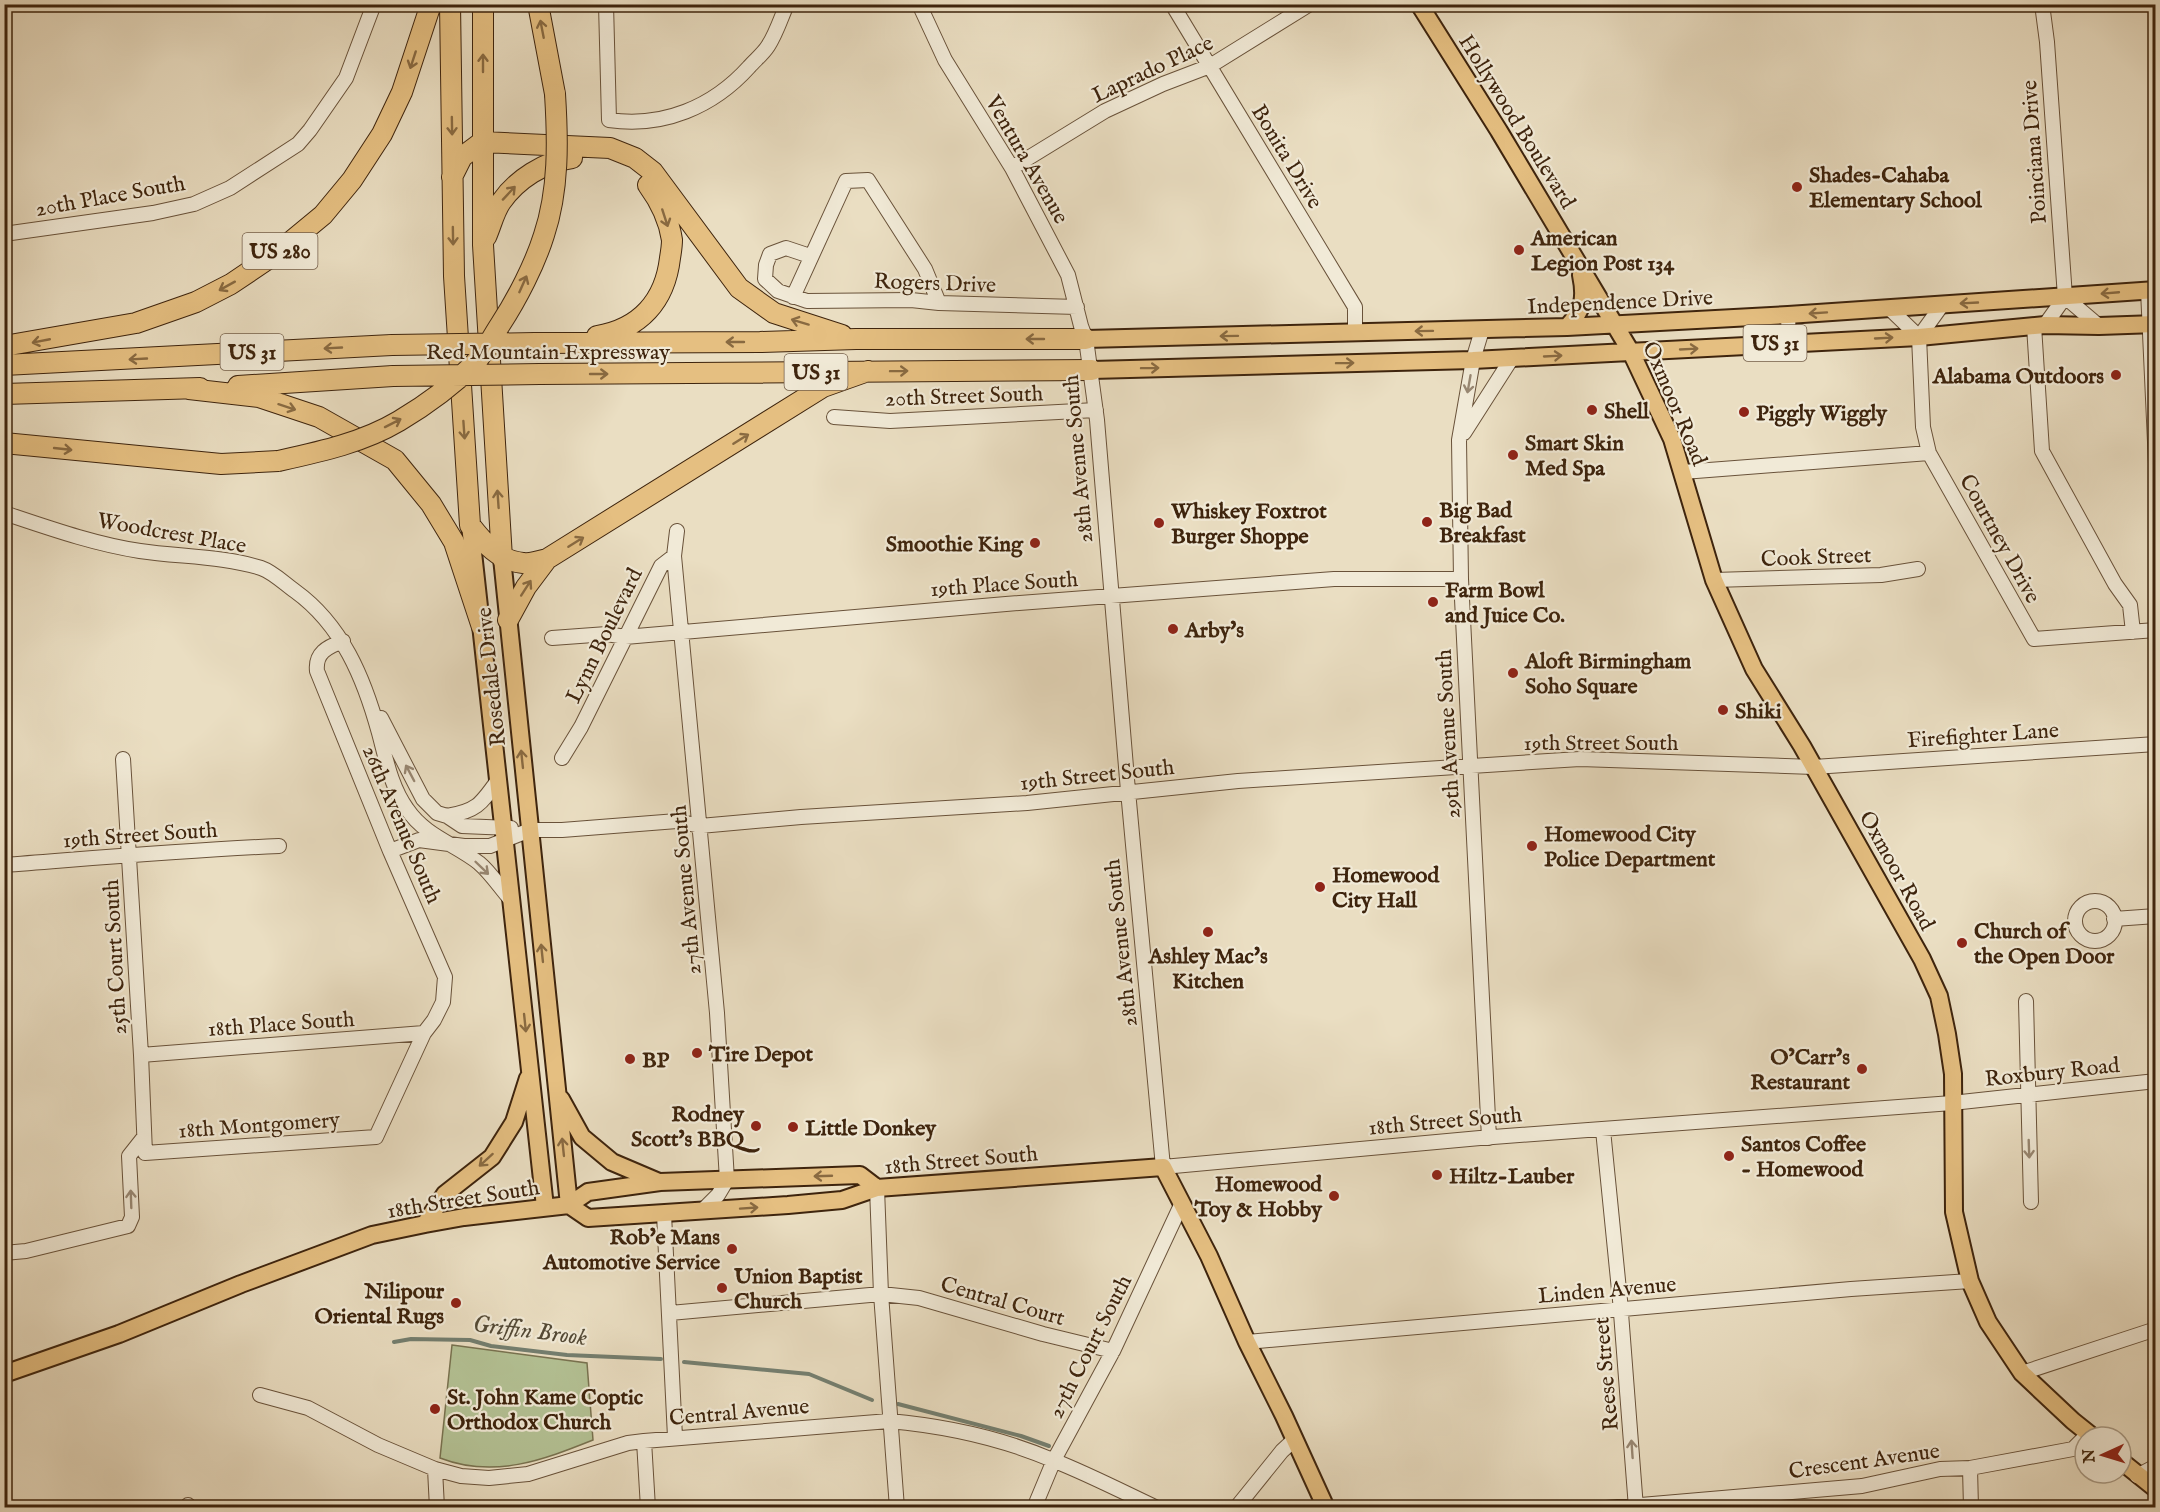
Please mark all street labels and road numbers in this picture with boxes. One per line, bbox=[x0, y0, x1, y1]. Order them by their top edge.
street label: Laprado Place bbox=[1088, 29, 1218, 110]
street label: Hollywood Boulevard bbox=[1451, 30, 1581, 215]
street label: Poinciana Drive bbox=[2016, 79, 2054, 225]
street label: Ventura Avenue bbox=[978, 90, 1074, 229]
street label: Bonita Drive bbox=[1244, 100, 1328, 214]
street label: 20th Place South bbox=[33, 170, 188, 224]
road number: US 280 bbox=[242, 233, 318, 269]
street label: Rogers Drive bbox=[873, 268, 997, 300]
street label: Independence Drive bbox=[1527, 284, 1714, 322]
road number: US 31 bbox=[1744, 325, 1806, 361]
road number: US 31 bbox=[220, 334, 284, 370]
street label: Oxmoor Road bbox=[1635, 338, 1713, 470]
street label: Red Mountain Expressway bbox=[426, 339, 670, 367]
road number: US 31 bbox=[784, 354, 848, 390]
street label: 28th Avenue South bbox=[1058, 373, 1100, 544]
street label: 20th Street South bbox=[884, 380, 1044, 414]
street label: Courtney Drive bbox=[1952, 470, 2046, 608]
street label: Woodcrest Place bbox=[95, 507, 248, 561]
street label: Cook Street bbox=[1760, 542, 1872, 574]
street label: Lynn Boulevard bbox=[560, 563, 650, 708]
street label: 19th Place South bbox=[929, 566, 1079, 604]
street label: Rosedale Drive bbox=[471, 606, 513, 748]
street label: 29th Avenue South bbox=[1431, 648, 1467, 819]
street label: Firefighter Lane bbox=[1906, 717, 2060, 755]
street label: 19th Street South bbox=[1523, 730, 1679, 758]
street label: 26th Avenue South bbox=[355, 741, 447, 908]
street label: 19th Street South bbox=[1019, 754, 1176, 798]
street label: 27th Avenue South bbox=[666, 804, 708, 976]
street label: Oxmoor Road bbox=[1852, 806, 1941, 936]
street label: 19th Street South bbox=[62, 817, 219, 855]
street label: 28th Avenue South bbox=[1099, 857, 1145, 1028]
street label: 25th Court South bbox=[98, 878, 134, 1035]
street label: 18th Place South bbox=[207, 1006, 356, 1044]
street label: Roxbury Road bbox=[1983, 1052, 2121, 1094]
street label: 18th Street South bbox=[1367, 1101, 1523, 1143]
street label: 18th Montgomery bbox=[177, 1106, 341, 1146]
street label: 18th Street South bbox=[883, 1140, 1039, 1182]
street label: 18th Street South bbox=[385, 1174, 542, 1226]
street label: 27th Court South bbox=[1043, 1270, 1139, 1423]
street label: Central Court bbox=[937, 1271, 1068, 1333]
street label: Linden Avenue bbox=[1537, 1271, 1678, 1311]
street label: Reese Street bbox=[1588, 1315, 1626, 1432]
street label: Central Avenue bbox=[668, 1393, 810, 1433]
street label: Crescent Avenue bbox=[1787, 1438, 1942, 1486]

